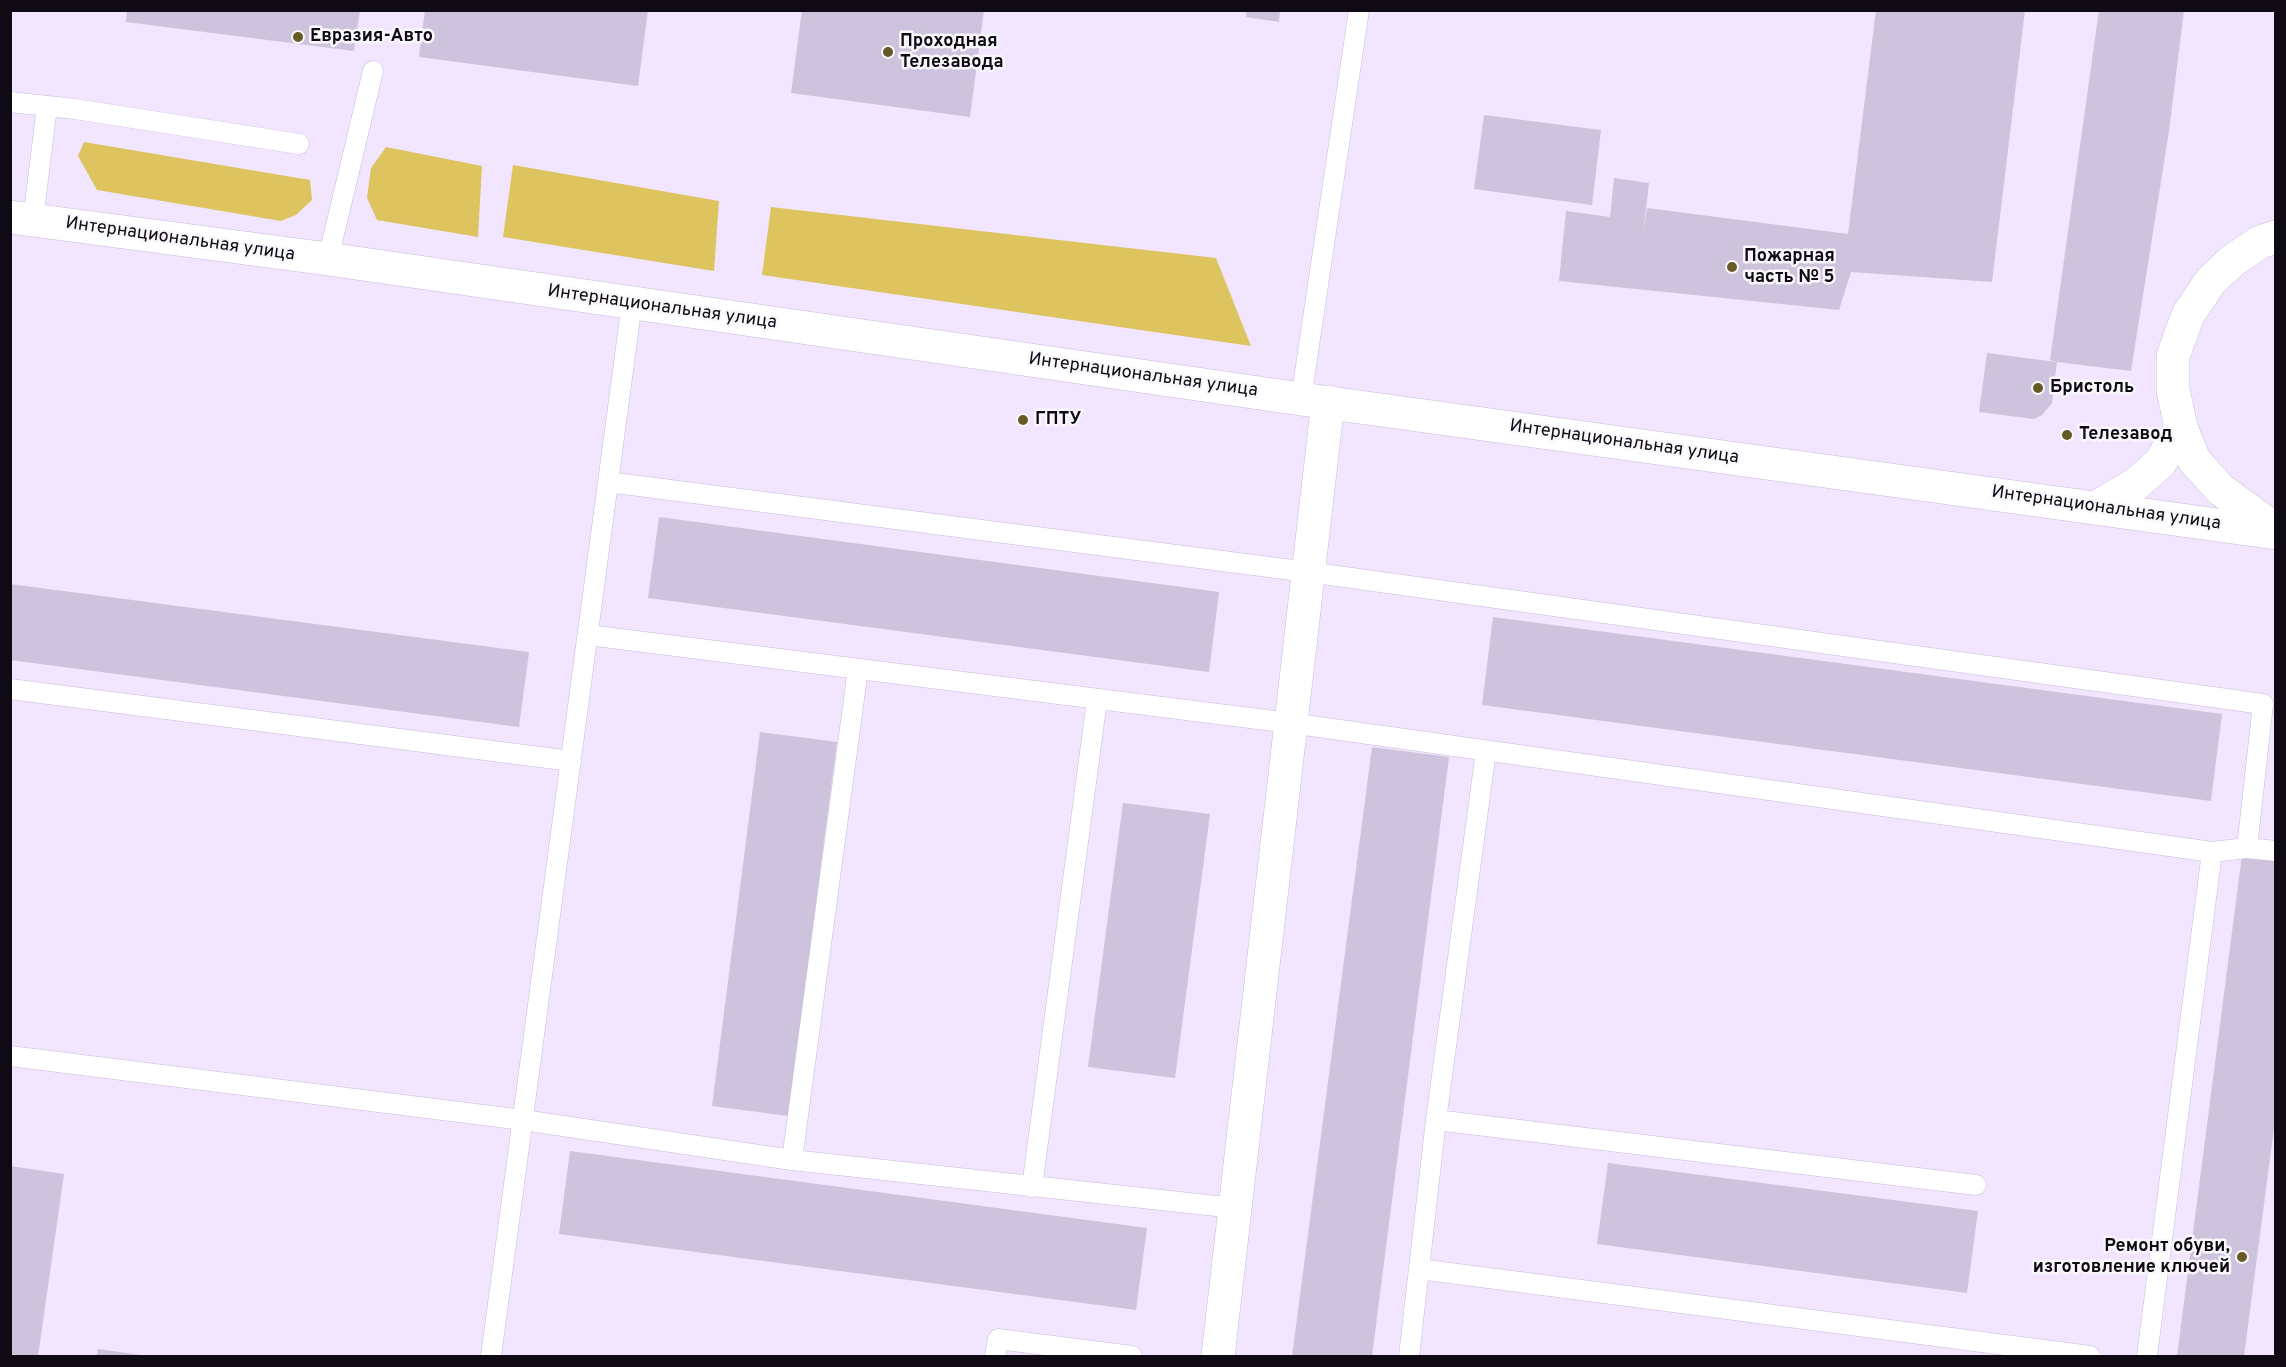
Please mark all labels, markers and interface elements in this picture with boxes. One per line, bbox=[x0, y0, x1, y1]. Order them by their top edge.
place label: Евразия-Авто bbox=[310, 26, 433, 48]
marker: Евразия-Авто bbox=[291, 30, 305, 44]
place label: Проходная Телезавода bbox=[900, 31, 1004, 74]
marker: Проходная Телезавода bbox=[881, 45, 895, 59]
street label: Интернациональная улица bbox=[64, 213, 296, 267]
place label: Пожарная часть № 5 bbox=[1744, 246, 1835, 288]
marker: Пожарная часть № 5 bbox=[1725, 260, 1739, 274]
street label: Интернациональная улица bbox=[546, 281, 778, 335]
street label: Интернациональная улица bbox=[1027, 349, 1259, 403]
place label: Бристоль bbox=[2050, 377, 2134, 399]
marker: Бристоль bbox=[2031, 381, 2045, 395]
place label: ГПТУ bbox=[1035, 409, 1081, 431]
marker: ГПТУ bbox=[1016, 413, 1030, 427]
street label: Интернациональная улица bbox=[1508, 416, 1740, 470]
place label: Телезавод bbox=[2079, 424, 2172, 446]
marker: Телезавод bbox=[2060, 428, 2074, 442]
street label: Интернациональная улица bbox=[1990, 482, 2222, 536]
place label: Ремонт обуви, изготовление ключей bbox=[2033, 1236, 2230, 1278]
marker: Ремонт обуви, изготовление ключей bbox=[2235, 1250, 2249, 1264]

